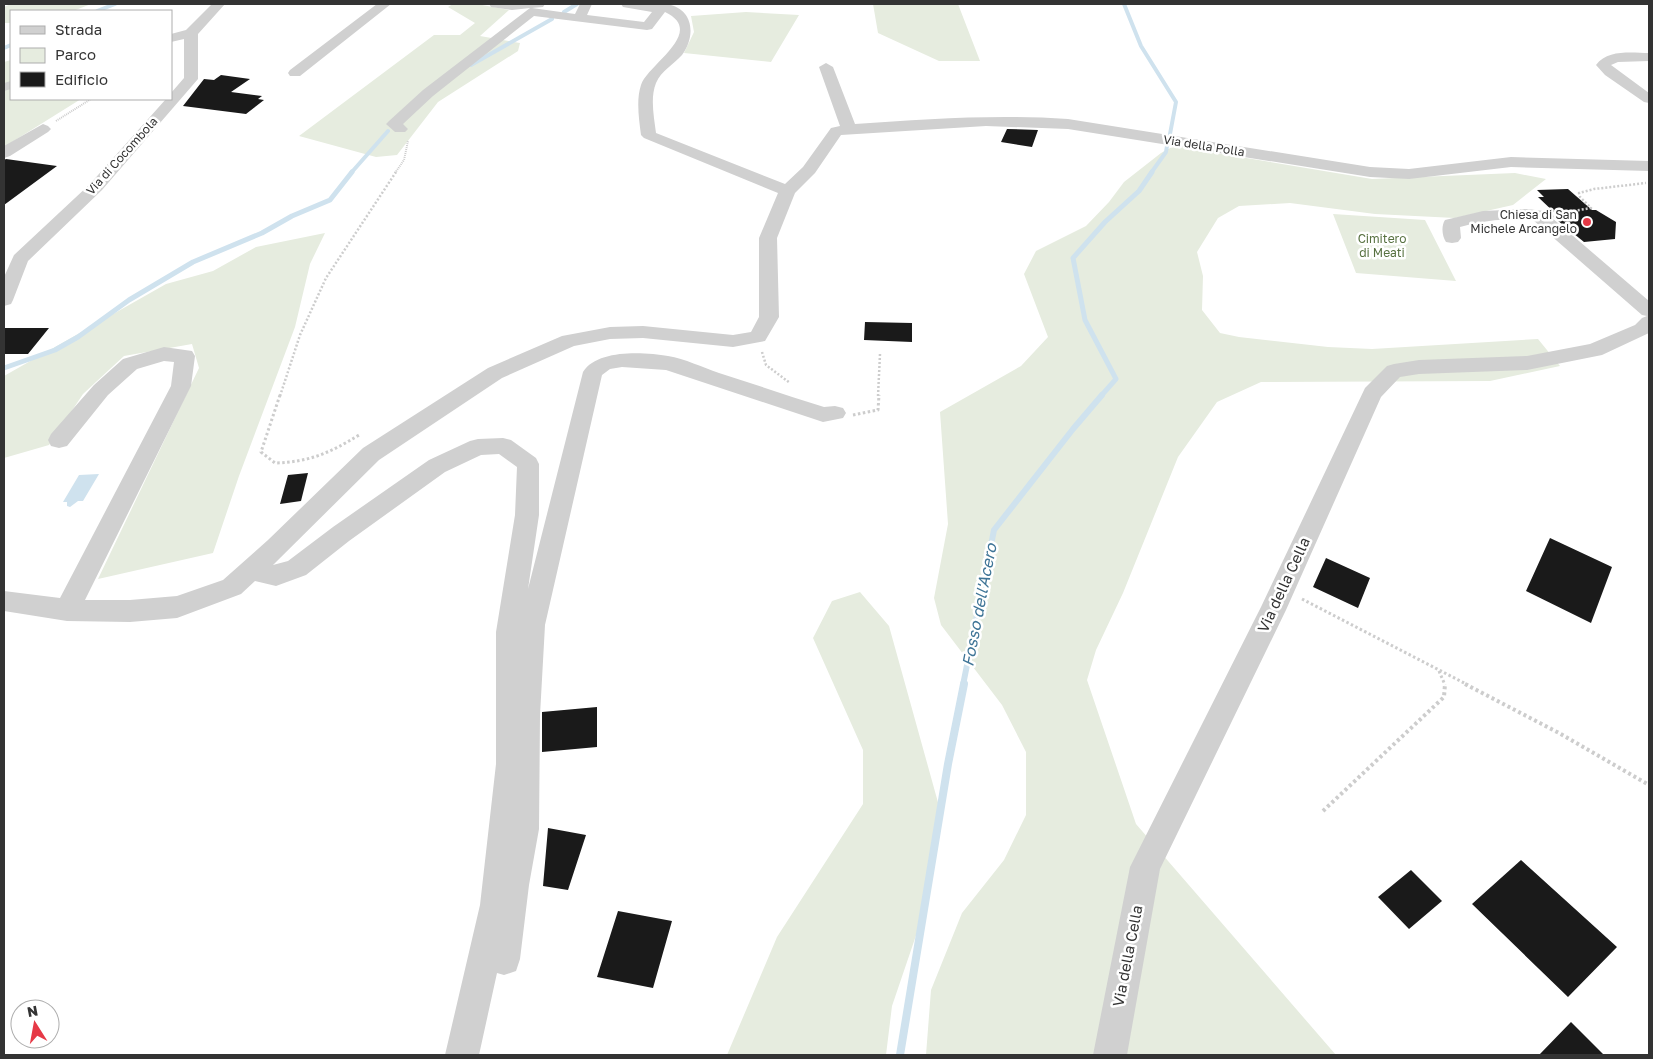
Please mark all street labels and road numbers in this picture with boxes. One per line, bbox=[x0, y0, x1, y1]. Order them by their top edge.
street label: Via di Cocombola bbox=[83, 114, 161, 198]
street label: Via della Polla bbox=[1162, 132, 1246, 159]
street label: Via della Cella bbox=[1253, 534, 1313, 635]
street label: Via della Cella bbox=[1108, 904, 1146, 1008]

